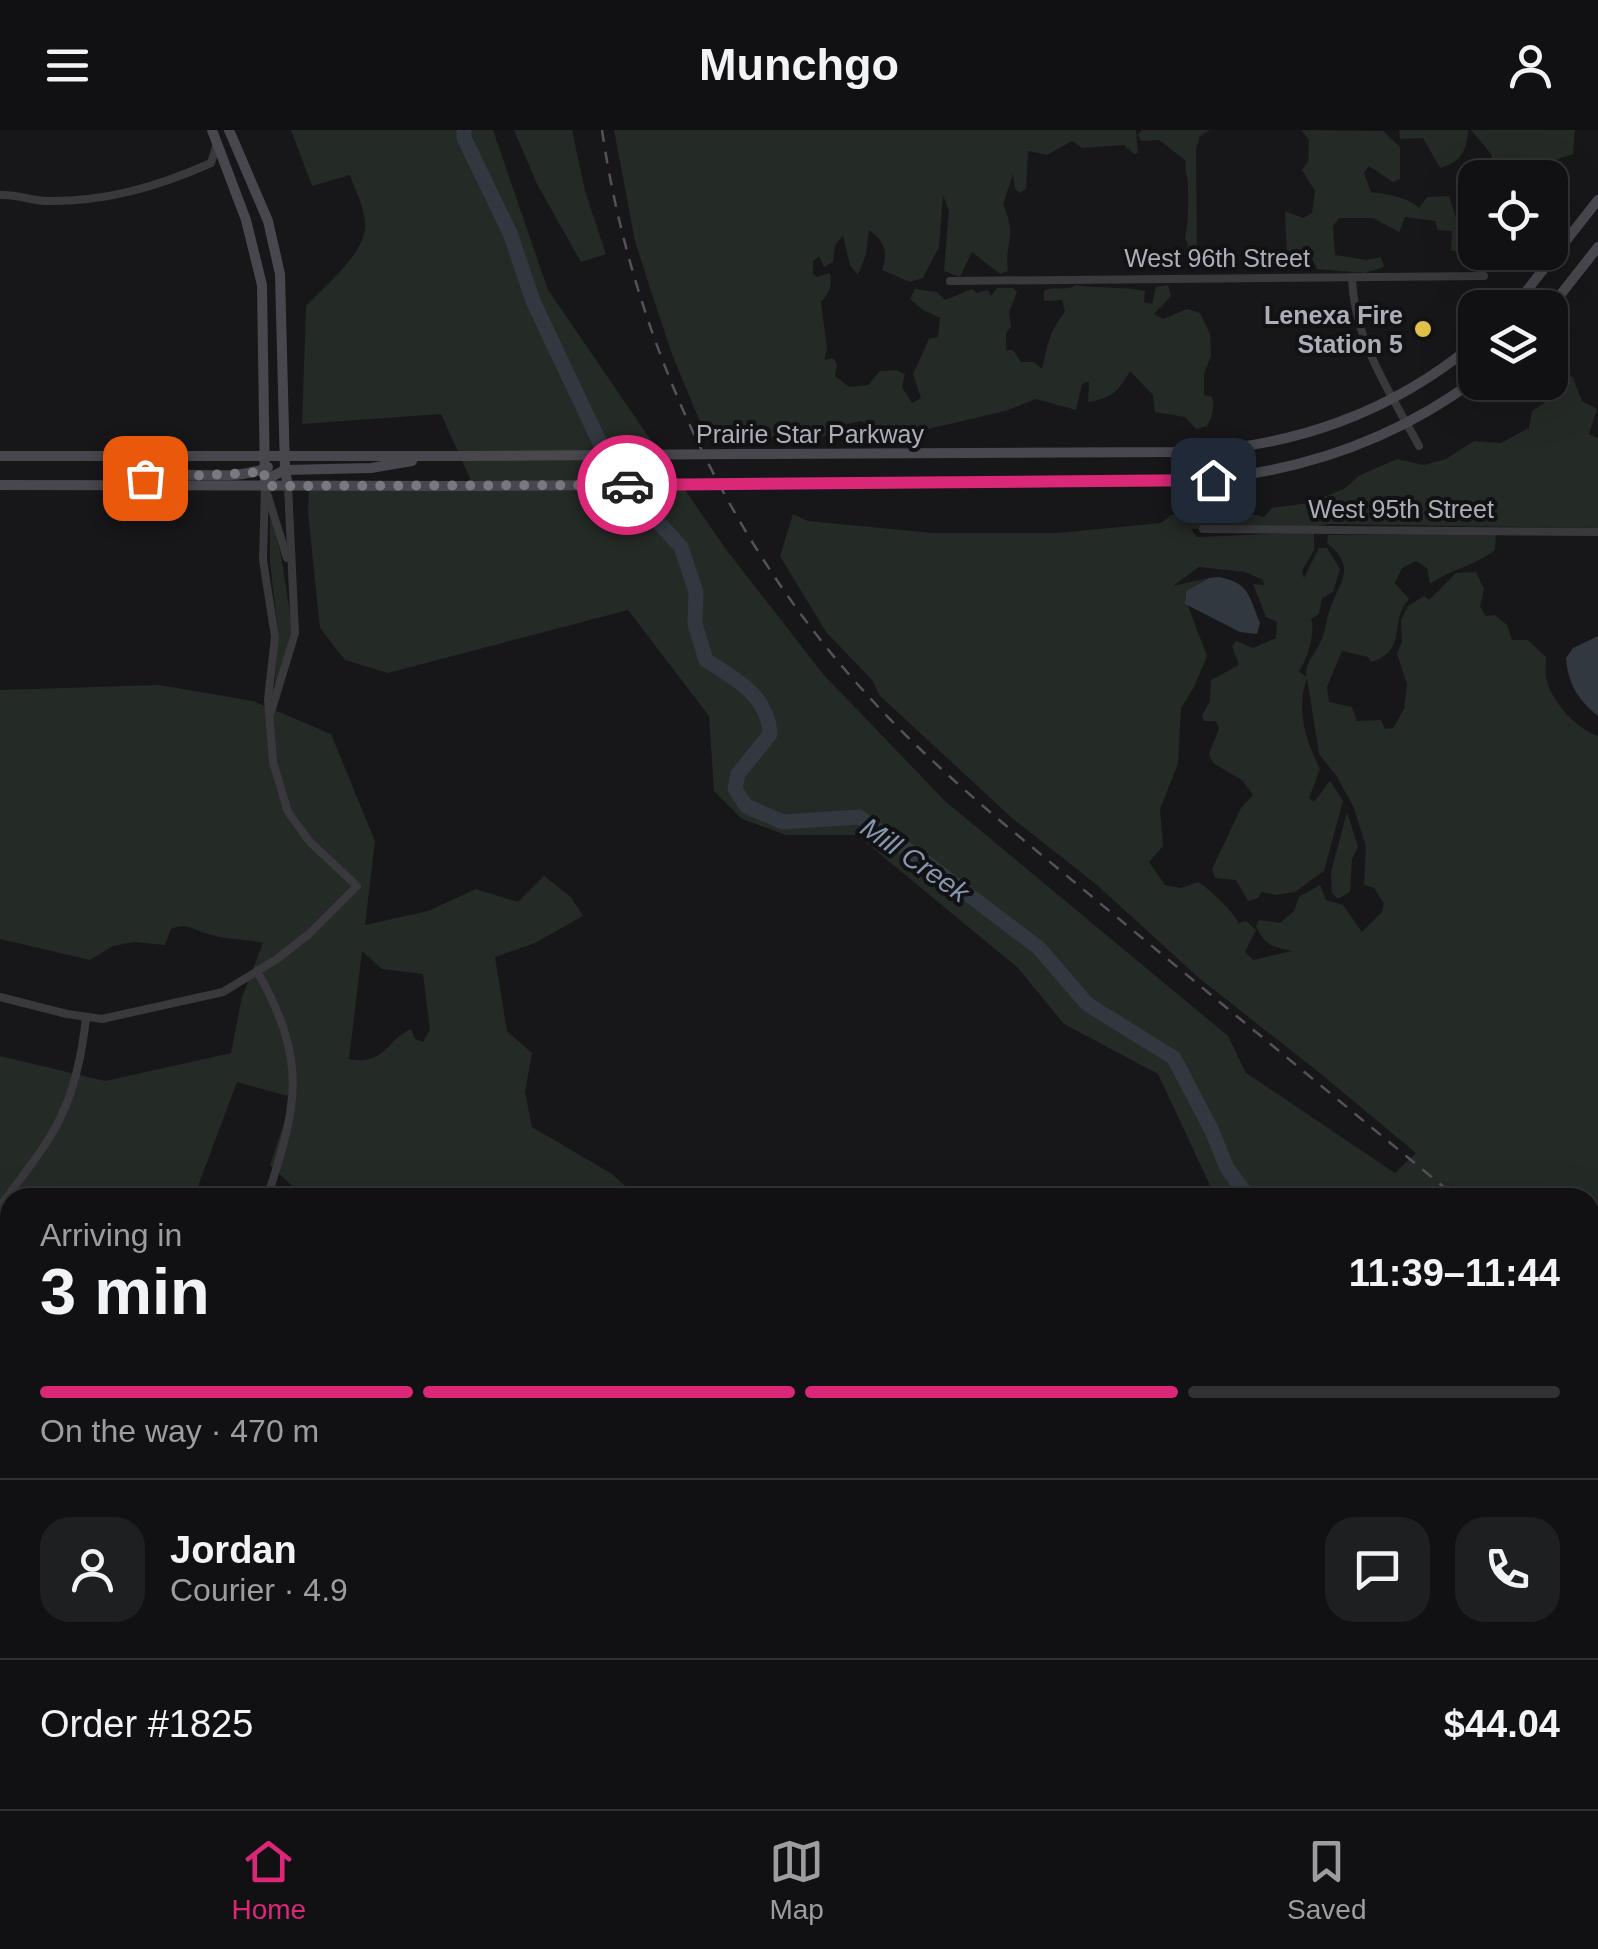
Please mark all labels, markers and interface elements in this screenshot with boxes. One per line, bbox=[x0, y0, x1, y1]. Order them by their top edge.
icon: menu bbox=[40, 38, 95, 93]
icon: person bbox=[1503, 38, 1558, 93]
text: Munchgo bbox=[699, 39, 899, 90]
map controls bbox=[1458, 160, 1568, 400]
button: locate bbox=[1458, 160, 1568, 270]
street label: West 96th Street bbox=[1124, 244, 1310, 272]
button: layers bbox=[1458, 290, 1568, 400]
place label: Lenexa Fire Station 5 bbox=[1264, 301, 1403, 358]
marker: Lenexa Fire Station 5 bbox=[1412, 318, 1434, 340]
street label: Prairie Star Parkway bbox=[696, 420, 924, 448]
courier bbox=[577, 435, 677, 535]
pin bbox=[103, 436, 188, 521]
pin bbox=[1171, 438, 1256, 523]
icon: bag bbox=[118, 451, 173, 506]
icon: home bbox=[1186, 453, 1241, 508]
icon: car bbox=[600, 458, 655, 513]
street label: West 95th Street bbox=[1308, 495, 1494, 523]
water label: Mill Creek bbox=[855, 812, 976, 910]
text: Arriving in bbox=[40, 1217, 182, 1253]
text: 11:39–11:44 bbox=[1349, 1252, 1560, 1294]
text: 3 min bbox=[40, 1255, 210, 1328]
text: On the way · 470 m bbox=[40, 1413, 319, 1449]
button: person bbox=[40, 1517, 145, 1622]
button: chat bbox=[1325, 1517, 1430, 1622]
button: phone bbox=[1455, 1517, 1560, 1622]
text: Jordan bbox=[170, 1529, 297, 1571]
text: Courier · 4.9 bbox=[170, 1572, 348, 1608]
text: Order #1825 bbox=[40, 1703, 253, 1745]
text: $44.04 bbox=[1444, 1703, 1560, 1745]
tab: Home bbox=[231, 1834, 306, 1926]
tab: Map bbox=[769, 1834, 824, 1926]
tab: Saved bbox=[1287, 1834, 1366, 1926]

